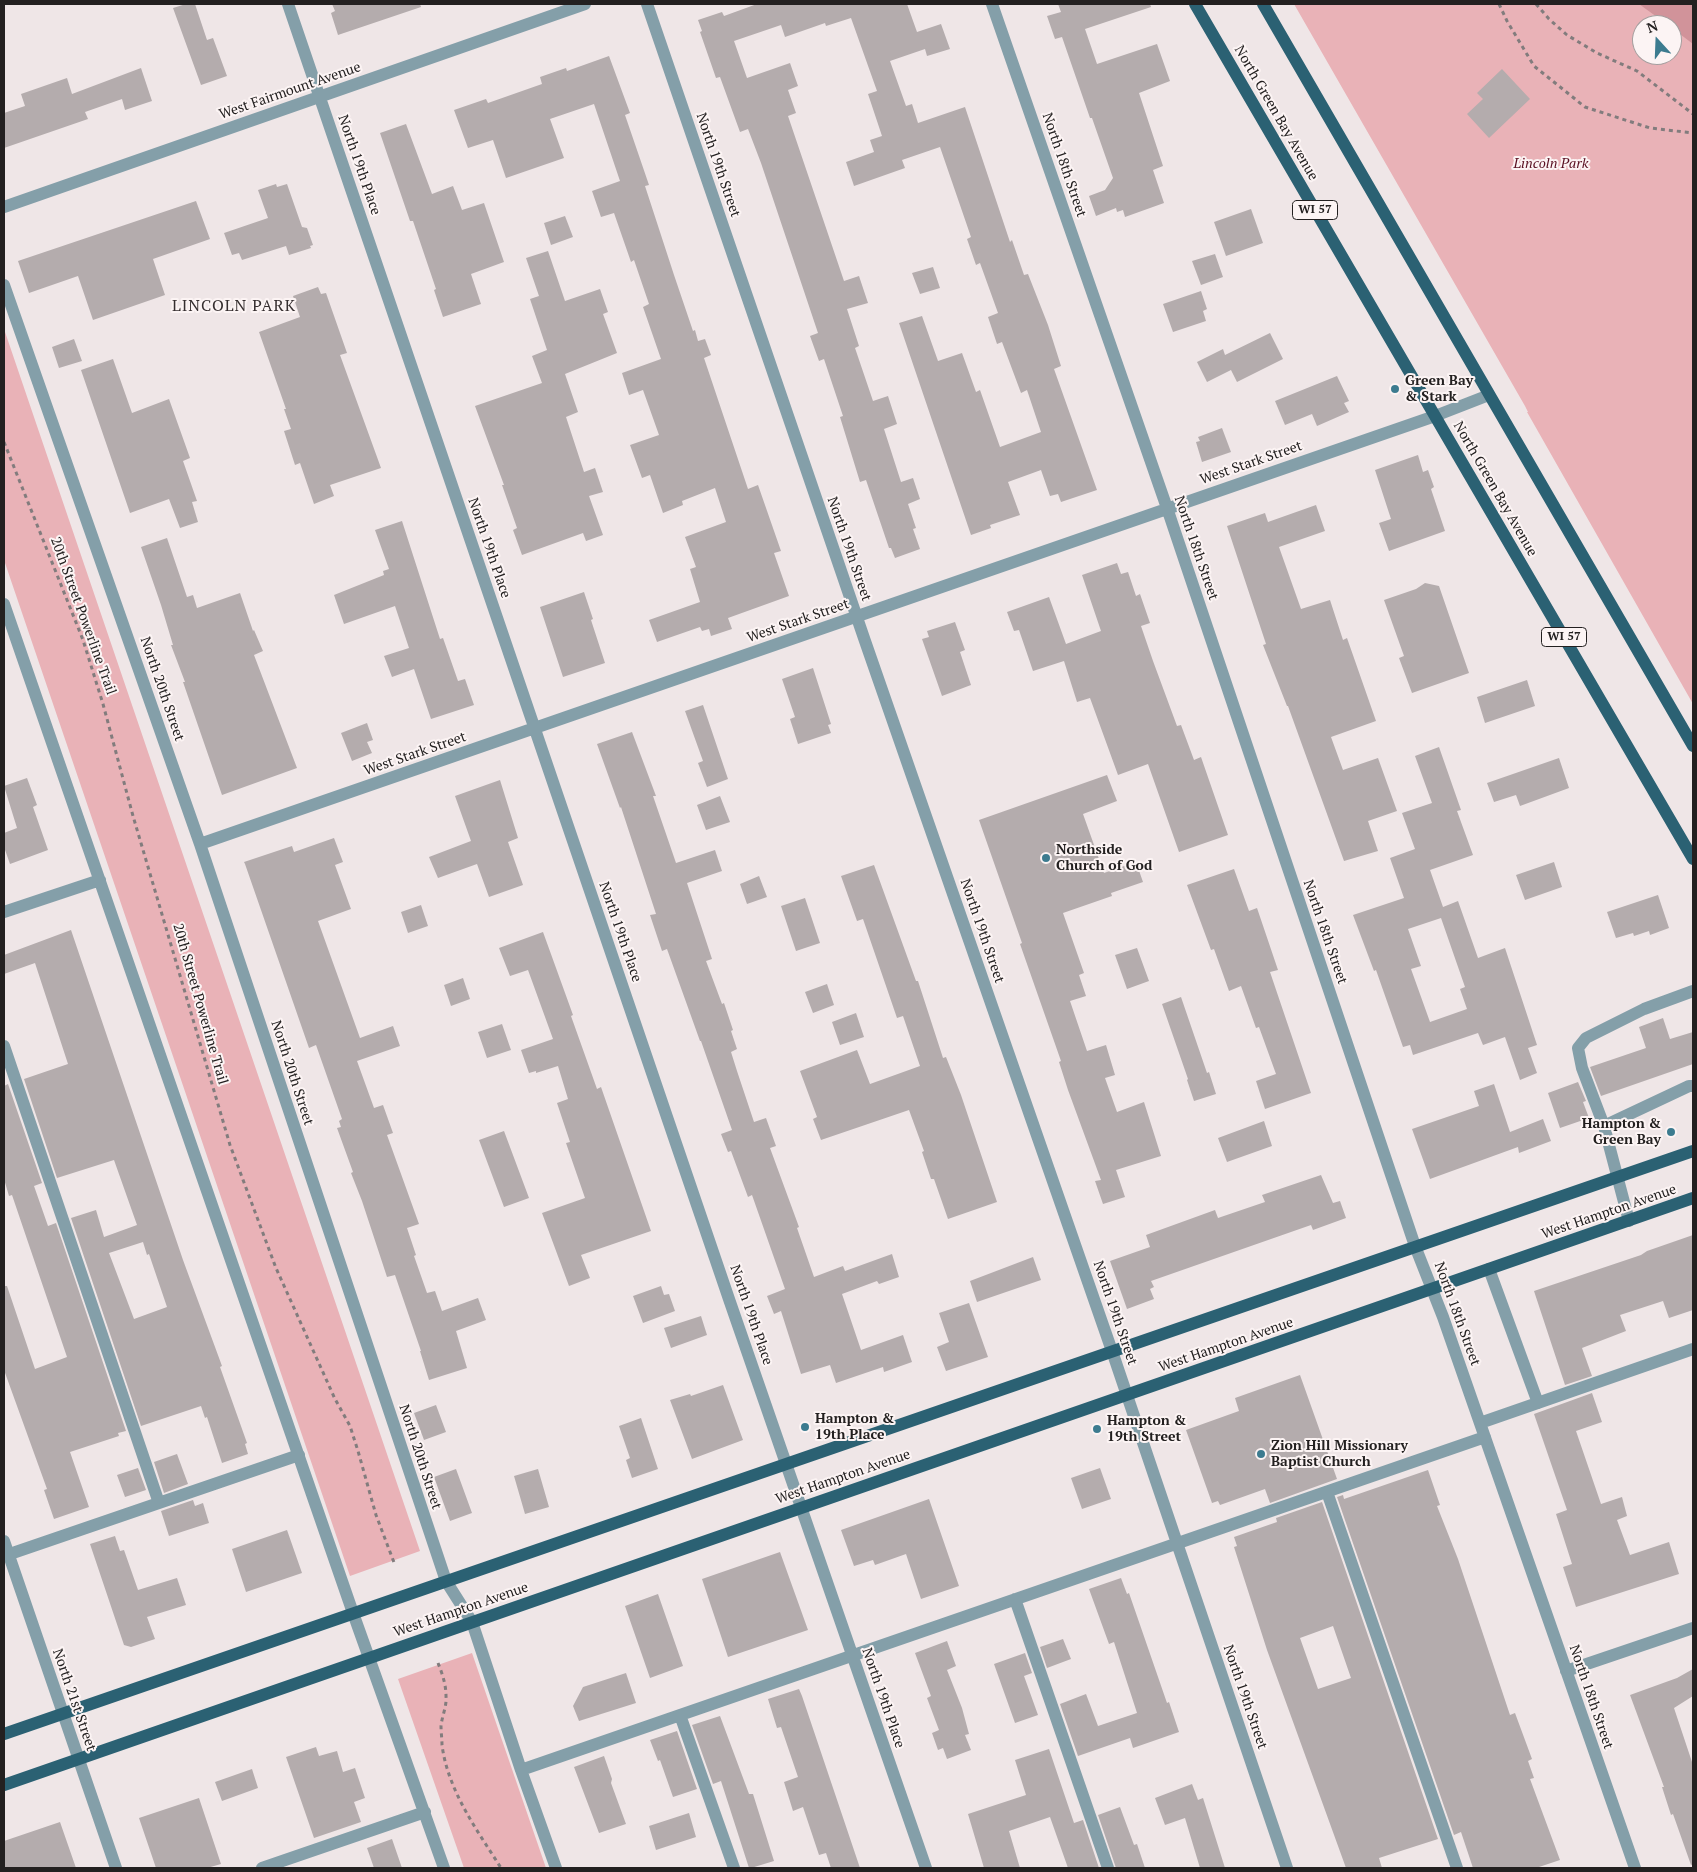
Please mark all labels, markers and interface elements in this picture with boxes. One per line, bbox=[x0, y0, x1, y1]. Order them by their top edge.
north arrow bbox=[1632, 15, 1682, 65]
text: N bbox=[1644, 16, 1660, 37]
street label: North Green Bay Avenue bbox=[1230, 43, 1322, 183]
street label: West Fairmount Avenue bbox=[217, 59, 363, 123]
street label: North 19th Street bbox=[692, 111, 744, 219]
street label: North 18th Street bbox=[1038, 111, 1090, 219]
street label: North 19th Place bbox=[334, 113, 384, 217]
park label: Lincoln Park bbox=[1514, 156, 1588, 172]
road number: WI 57 bbox=[1292, 200, 1338, 220]
district label: LINCOLN PARK bbox=[170, 296, 298, 316]
place label: Green Bay & Stark bbox=[1405, 373, 1473, 406]
marker: Green Bay & Stark bbox=[1389, 383, 1401, 395]
street label: North Green Bay Avenue bbox=[1449, 419, 1541, 559]
street label: West Stark Street bbox=[1198, 438, 1304, 488]
street label: North 18th Street bbox=[1170, 494, 1222, 602]
street label: North 19th Street bbox=[823, 495, 875, 603]
street label: North 19th Place bbox=[464, 496, 514, 600]
street label: 20th Street Powerline Trail bbox=[47, 535, 119, 697]
street label: West Stark Street bbox=[745, 596, 851, 646]
road number: WI 57 bbox=[1542, 628, 1586, 646]
street label: North 20th Street bbox=[136, 635, 188, 743]
street label: West Stark Street bbox=[362, 729, 468, 779]
place label: Northside Church of God bbox=[1056, 842, 1152, 874]
marker: Northside Church of God bbox=[1040, 852, 1052, 864]
street label: North 19th Street bbox=[956, 877, 1008, 985]
street label: North 18th Street bbox=[1299, 878, 1351, 986]
street label: North 19th Place bbox=[595, 880, 645, 984]
street label: 20th Street Powerline Trail bbox=[169, 922, 231, 1086]
street label: North 20th Street bbox=[267, 1018, 317, 1128]
place label: Hampton & Green Bay bbox=[1582, 1116, 1661, 1148]
marker: Hampton & Green Bay bbox=[1665, 1126, 1677, 1138]
street label: West Hampton Avenue bbox=[1539, 1181, 1679, 1243]
street label: North 19th Street bbox=[1089, 1259, 1141, 1367]
street label: North 18th Street bbox=[1430, 1260, 1484, 1368]
street label: North 19th Place bbox=[726, 1263, 776, 1367]
street label: West Hampton Avenue bbox=[1156, 1314, 1296, 1376]
street label: North 20th Street bbox=[395, 1402, 445, 1512]
place label: Hampton & 19th Place bbox=[815, 1411, 894, 1444]
place label: Hampton & 19th Street bbox=[1107, 1413, 1186, 1445]
marker: Hampton & 19th Place bbox=[799, 1421, 811, 1433]
marker: Hampton & 19th Street bbox=[1091, 1423, 1103, 1435]
place label: Zion Hill Missionary Baptist Church bbox=[1271, 1438, 1408, 1470]
street label: West Hampton Avenue bbox=[773, 1446, 913, 1508]
marker: Zion Hill Missionary Baptist Church bbox=[1255, 1448, 1267, 1460]
street label: West Hampton Avenue bbox=[391, 1579, 531, 1641]
street label: North 19th Street bbox=[1219, 1643, 1271, 1751]
street label: North 18th Street bbox=[1565, 1643, 1617, 1751]
street label: North 19th Place bbox=[858, 1646, 908, 1750]
street label: North 21st Street bbox=[49, 1647, 99, 1753]

